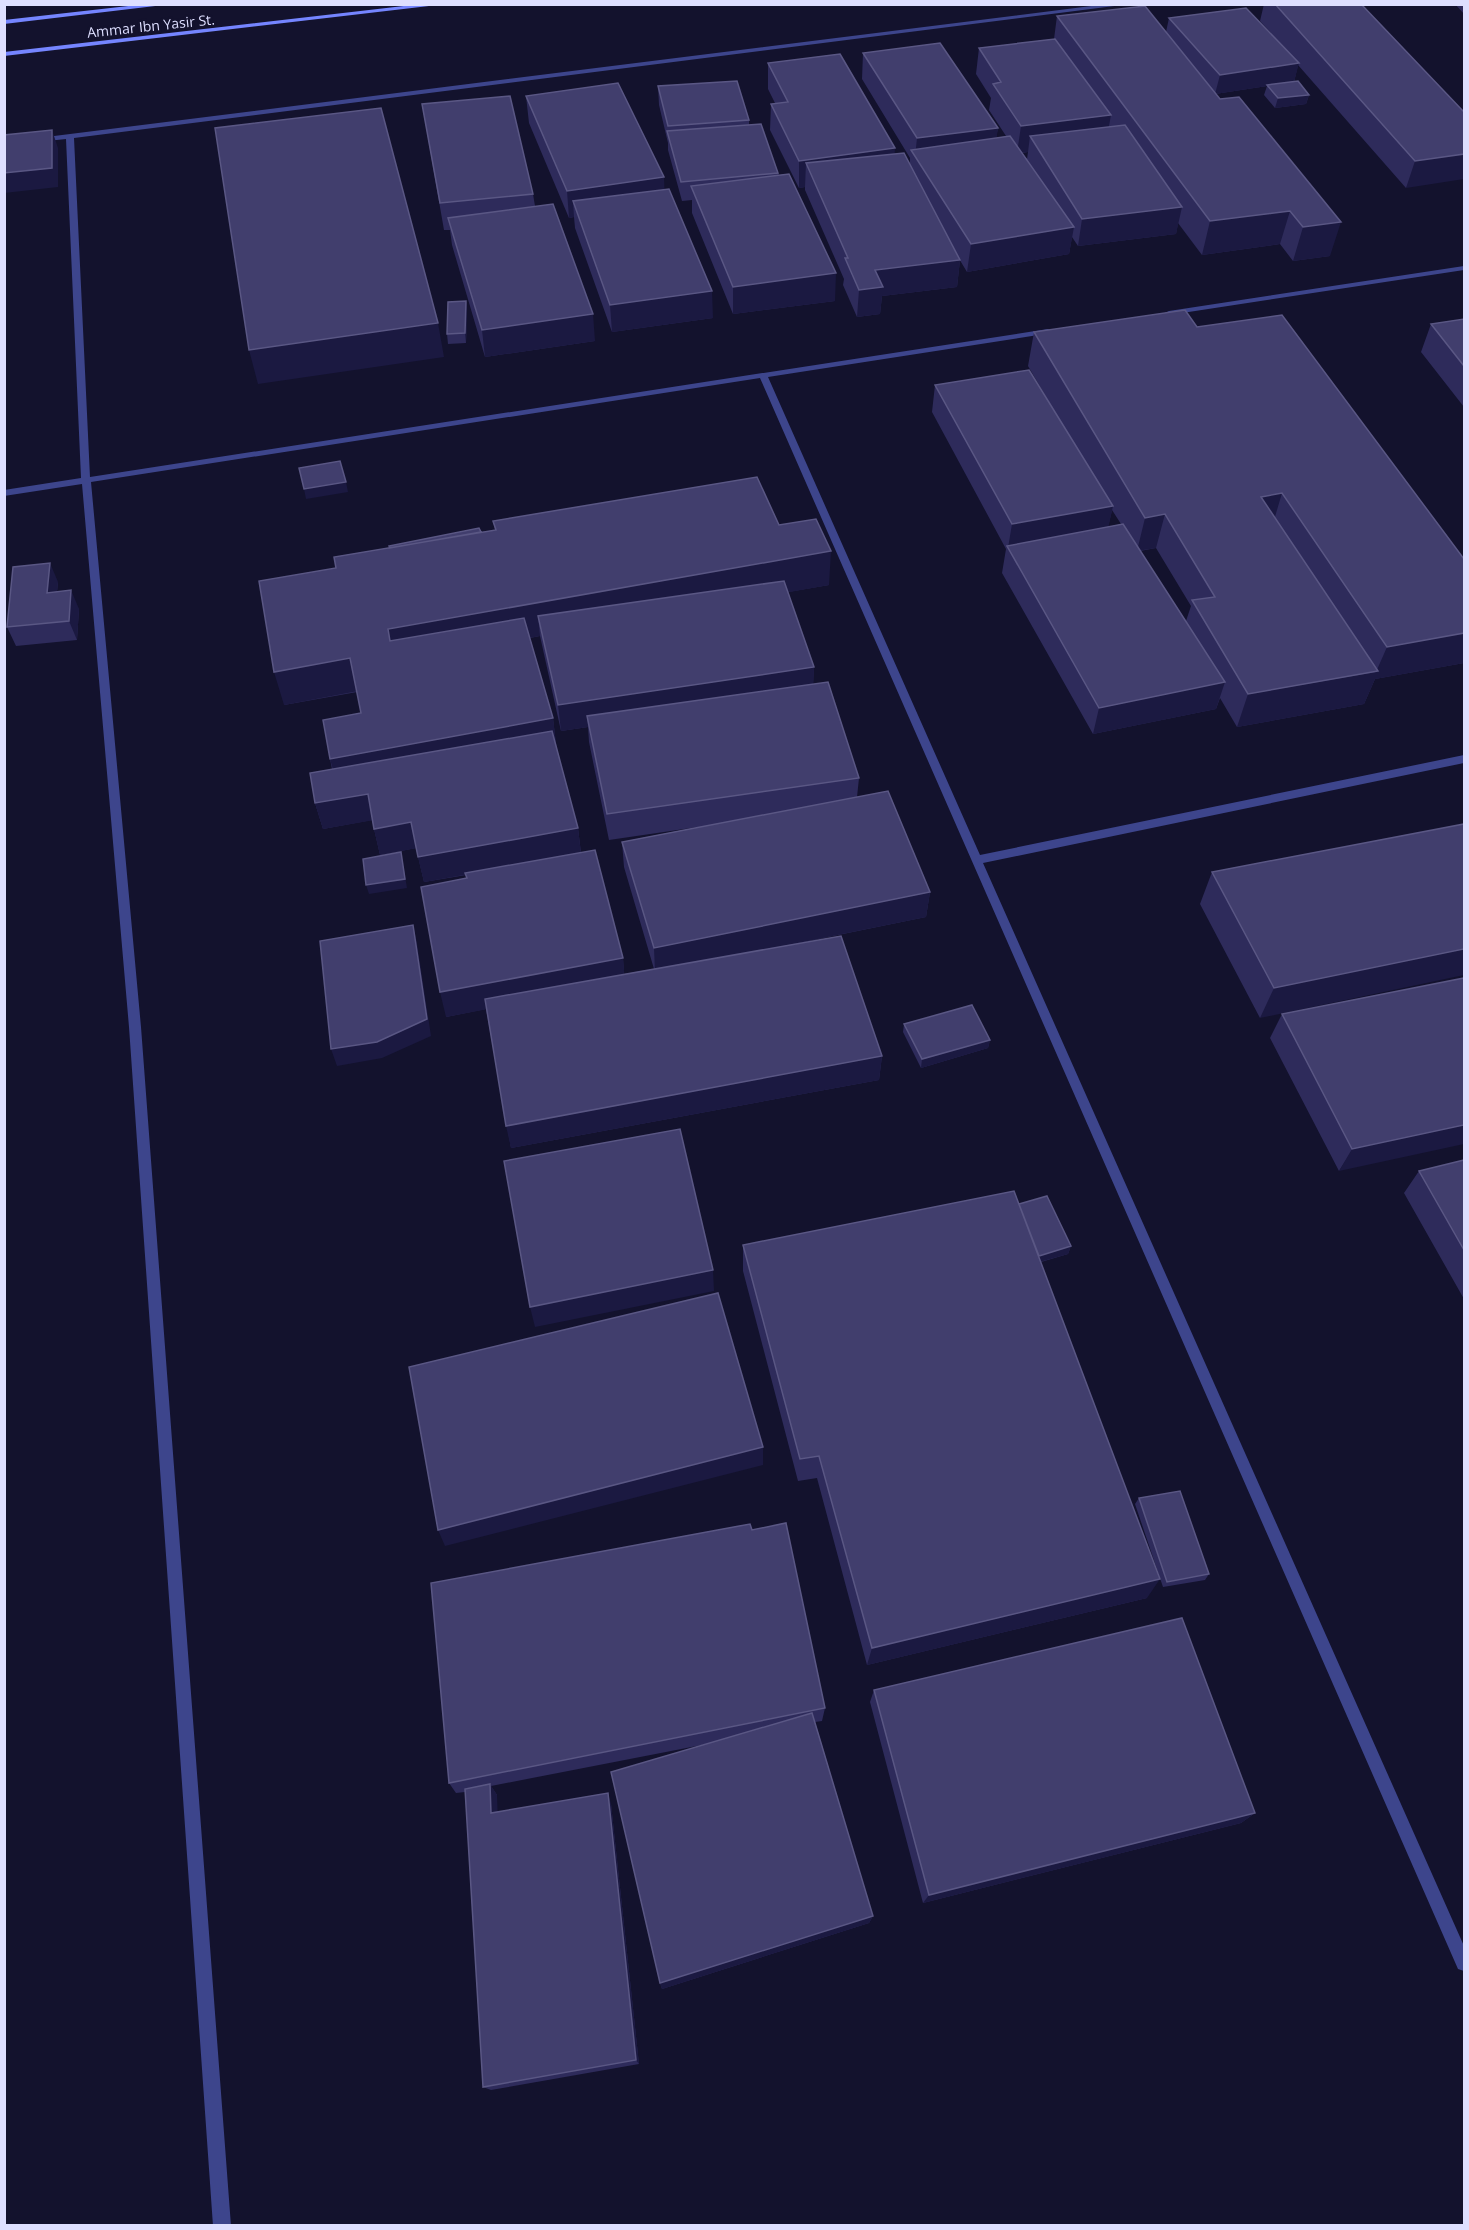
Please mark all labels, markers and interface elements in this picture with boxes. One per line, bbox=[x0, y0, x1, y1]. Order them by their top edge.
street label: Ammar Ibn Yasir St. bbox=[86, 9, 216, 42]

